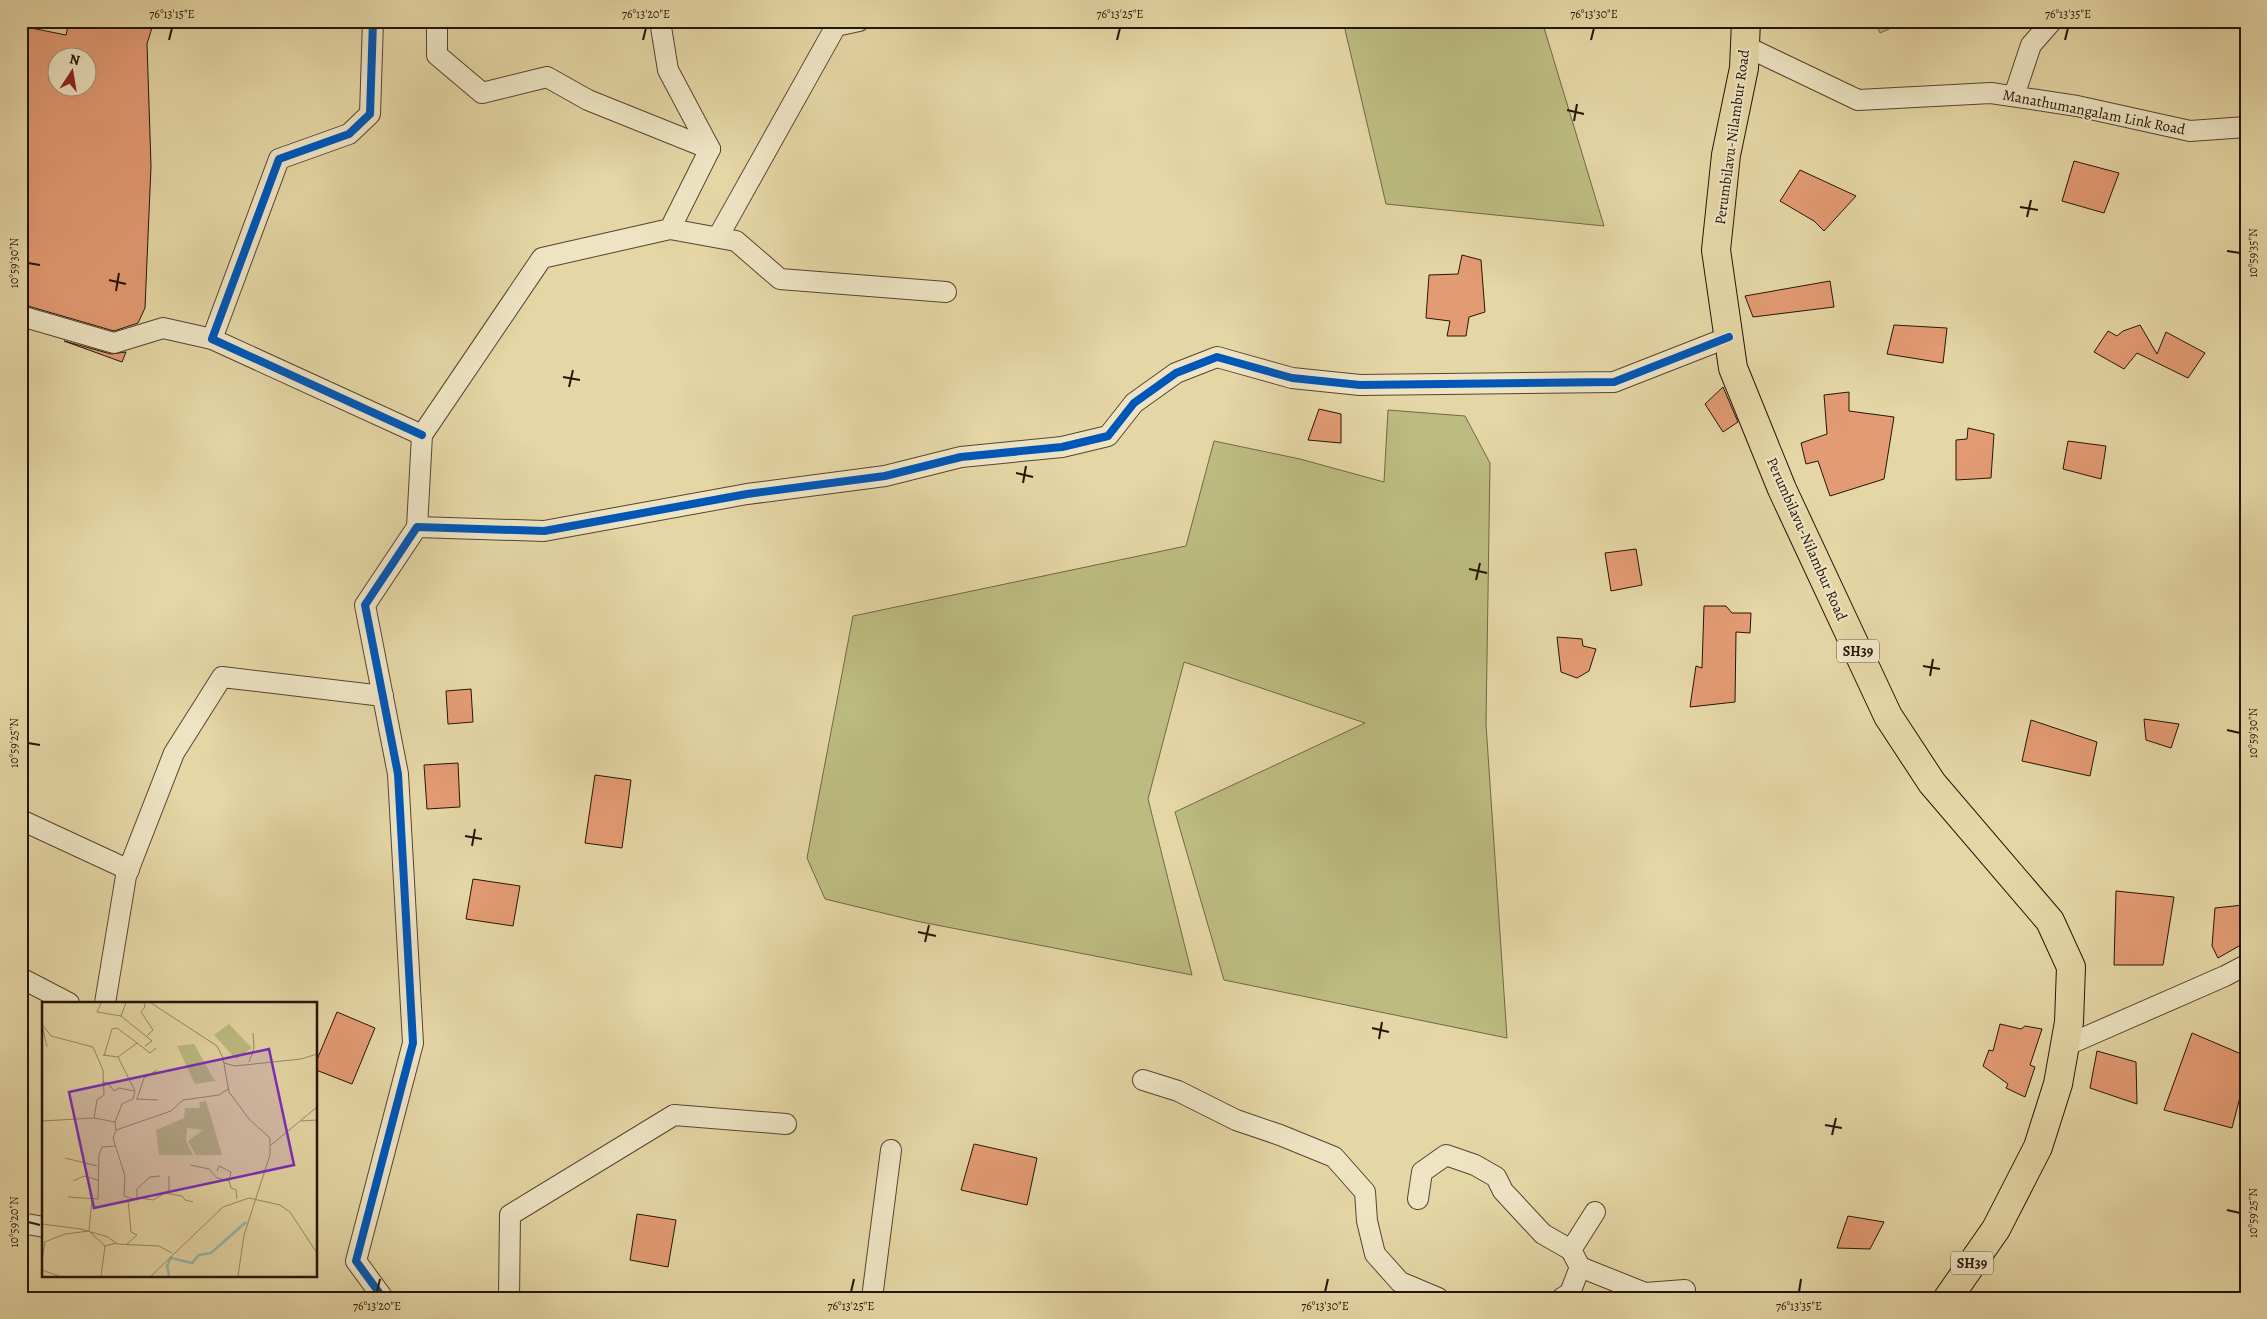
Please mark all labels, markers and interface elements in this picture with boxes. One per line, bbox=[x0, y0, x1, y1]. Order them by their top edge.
text: 76°13'15"E bbox=[149, 6, 195, 22]
text: 76°13'20"E bbox=[622, 6, 670, 22]
text: 76°13'25"E bbox=[1097, 6, 1143, 22]
text: 76°13'30"E bbox=[1570, 6, 1618, 22]
text: 76°13'35"E bbox=[2045, 6, 2091, 22]
street label: Perumbilavu-Nilambur Road bbox=[1710, 47, 1754, 226]
north arrow bbox=[48, 48, 98, 98]
text: N bbox=[68, 49, 82, 70]
street label: Manathumangalam Link Road bbox=[2001, 84, 2188, 140]
text: 10°59'35"N bbox=[2245, 228, 2261, 278]
text: 10°59'30"N bbox=[6, 237, 22, 288]
street label: Perumbilavu-Nilambur Road bbox=[1762, 454, 1852, 625]
road number: SH39 bbox=[1837, 640, 1879, 662]
text: 10°59'30"N bbox=[2245, 707, 2261, 758]
text: 10°59'25"N bbox=[6, 718, 22, 768]
inset map bbox=[42, 1002, 318, 1276]
text: 10°59'25"N bbox=[2245, 1188, 2261, 1238]
text: 10°59'20"N bbox=[6, 1196, 22, 1248]
road number: SH39 bbox=[1951, 1252, 1993, 1274]
text: 76°13'20"E bbox=[353, 1298, 401, 1314]
text: 76°13'25"E bbox=[828, 1298, 874, 1314]
text: 76°13'30"E bbox=[1301, 1298, 1349, 1314]
text: 76°13'35"E bbox=[1776, 1298, 1822, 1314]

